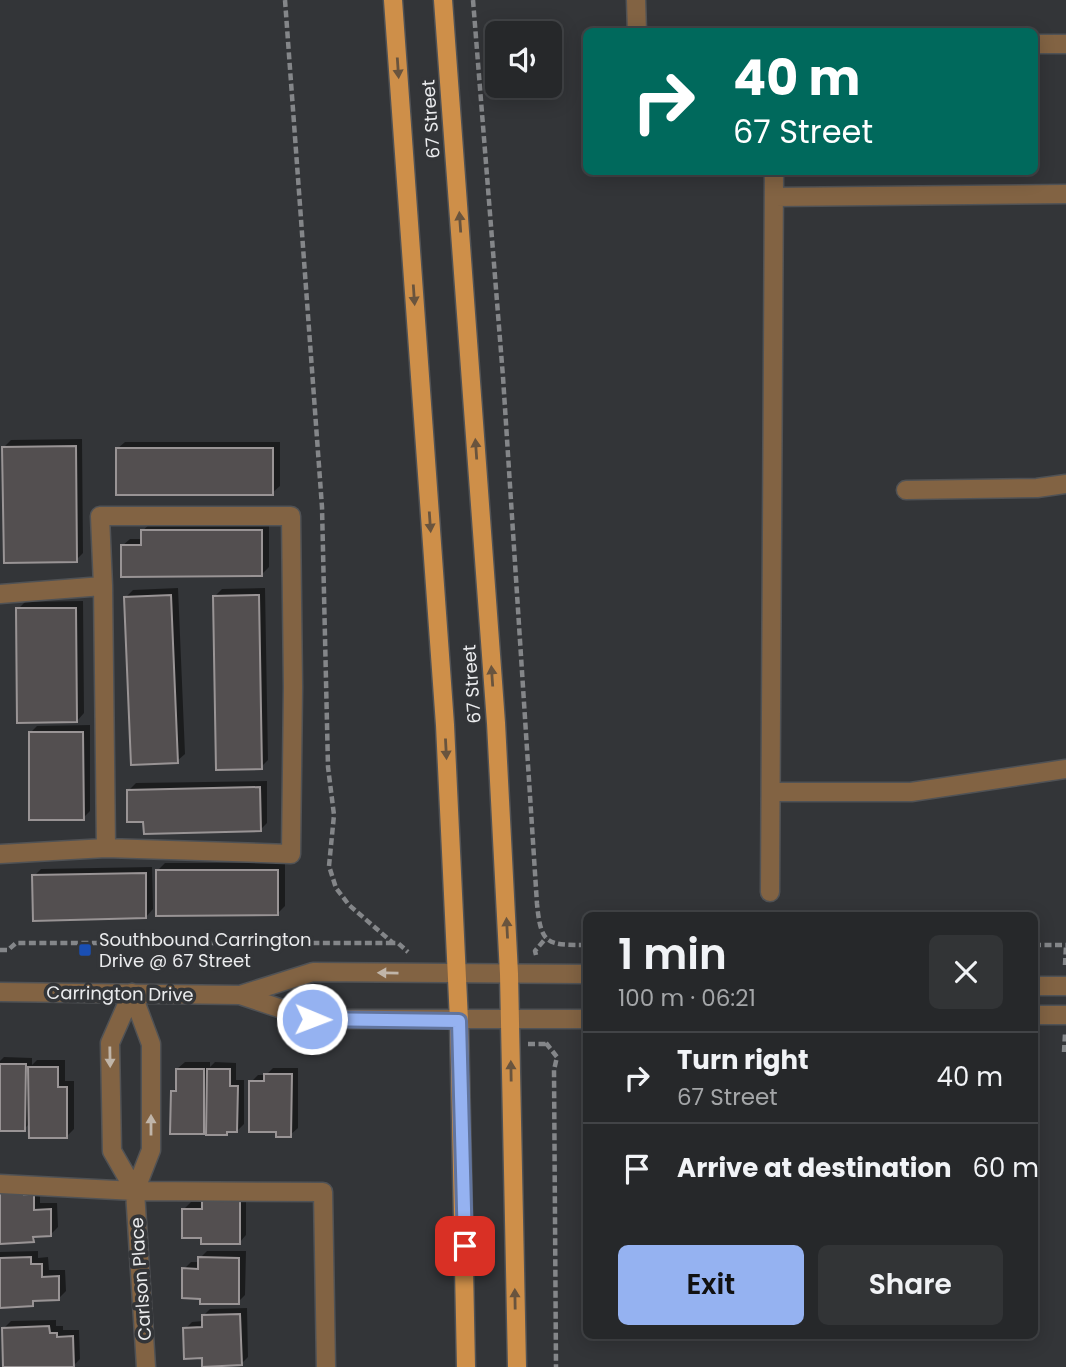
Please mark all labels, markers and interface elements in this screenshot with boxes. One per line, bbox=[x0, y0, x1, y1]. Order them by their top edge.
map controls bbox=[485, 21, 562, 98]
button: sound bbox=[485, 21, 562, 98]
text: 40 m bbox=[733, 44, 860, 112]
icon: right bbox=[618, 56, 709, 147]
one-way arrow bbox=[392, 57, 403, 79]
street label: 67 Street bbox=[415, 79, 446, 159]
text: 67 Street bbox=[733, 109, 873, 154]
one-way arrow bbox=[454, 211, 465, 233]
one-way arrow bbox=[409, 284, 420, 306]
one-way arrow bbox=[470, 438, 481, 460]
one-way arrow bbox=[425, 511, 436, 533]
street label: 67 Street bbox=[456, 644, 487, 724]
one-way arrow bbox=[486, 665, 497, 687]
one-way arrow bbox=[441, 738, 452, 760]
one-way arrow bbox=[501, 917, 512, 939]
text: 1 min bbox=[618, 925, 727, 984]
place label: Southbound Carrington Drive @ 67 Street bbox=[99, 927, 312, 973]
button: close bbox=[929, 935, 1003, 1009]
marker: Southbound Carrington Drive @ 67 Street bbox=[77, 942, 93, 958]
one-way arrow bbox=[377, 967, 399, 979]
street label: Carrington Drive bbox=[46, 980, 194, 1007]
position arrow bbox=[275, 982, 349, 1056]
text: 100 m · 06:21 bbox=[618, 982, 756, 1014]
text: Turn right bbox=[677, 1042, 809, 1078]
one-way arrow bbox=[104, 1046, 116, 1068]
icon: right bbox=[618, 1059, 656, 1097]
text: 40 m bbox=[937, 1059, 1003, 1095]
one-way arrow bbox=[505, 1060, 517, 1082]
text: 67 Street bbox=[677, 1081, 778, 1113]
one-way arrow bbox=[145, 1114, 157, 1136]
icon: arrive bbox=[618, 1150, 656, 1188]
text: Arrive at destination bbox=[677, 1150, 952, 1186]
text: 60 m bbox=[973, 1150, 1039, 1186]
pin bbox=[435, 1216, 495, 1276]
street label: Carlson Place bbox=[124, 1217, 157, 1342]
icon: arrive bbox=[446, 1227, 484, 1265]
button: Exit bbox=[618, 1245, 804, 1325]
button: Share bbox=[818, 1245, 1003, 1325]
one-way arrow bbox=[509, 1288, 521, 1310]

